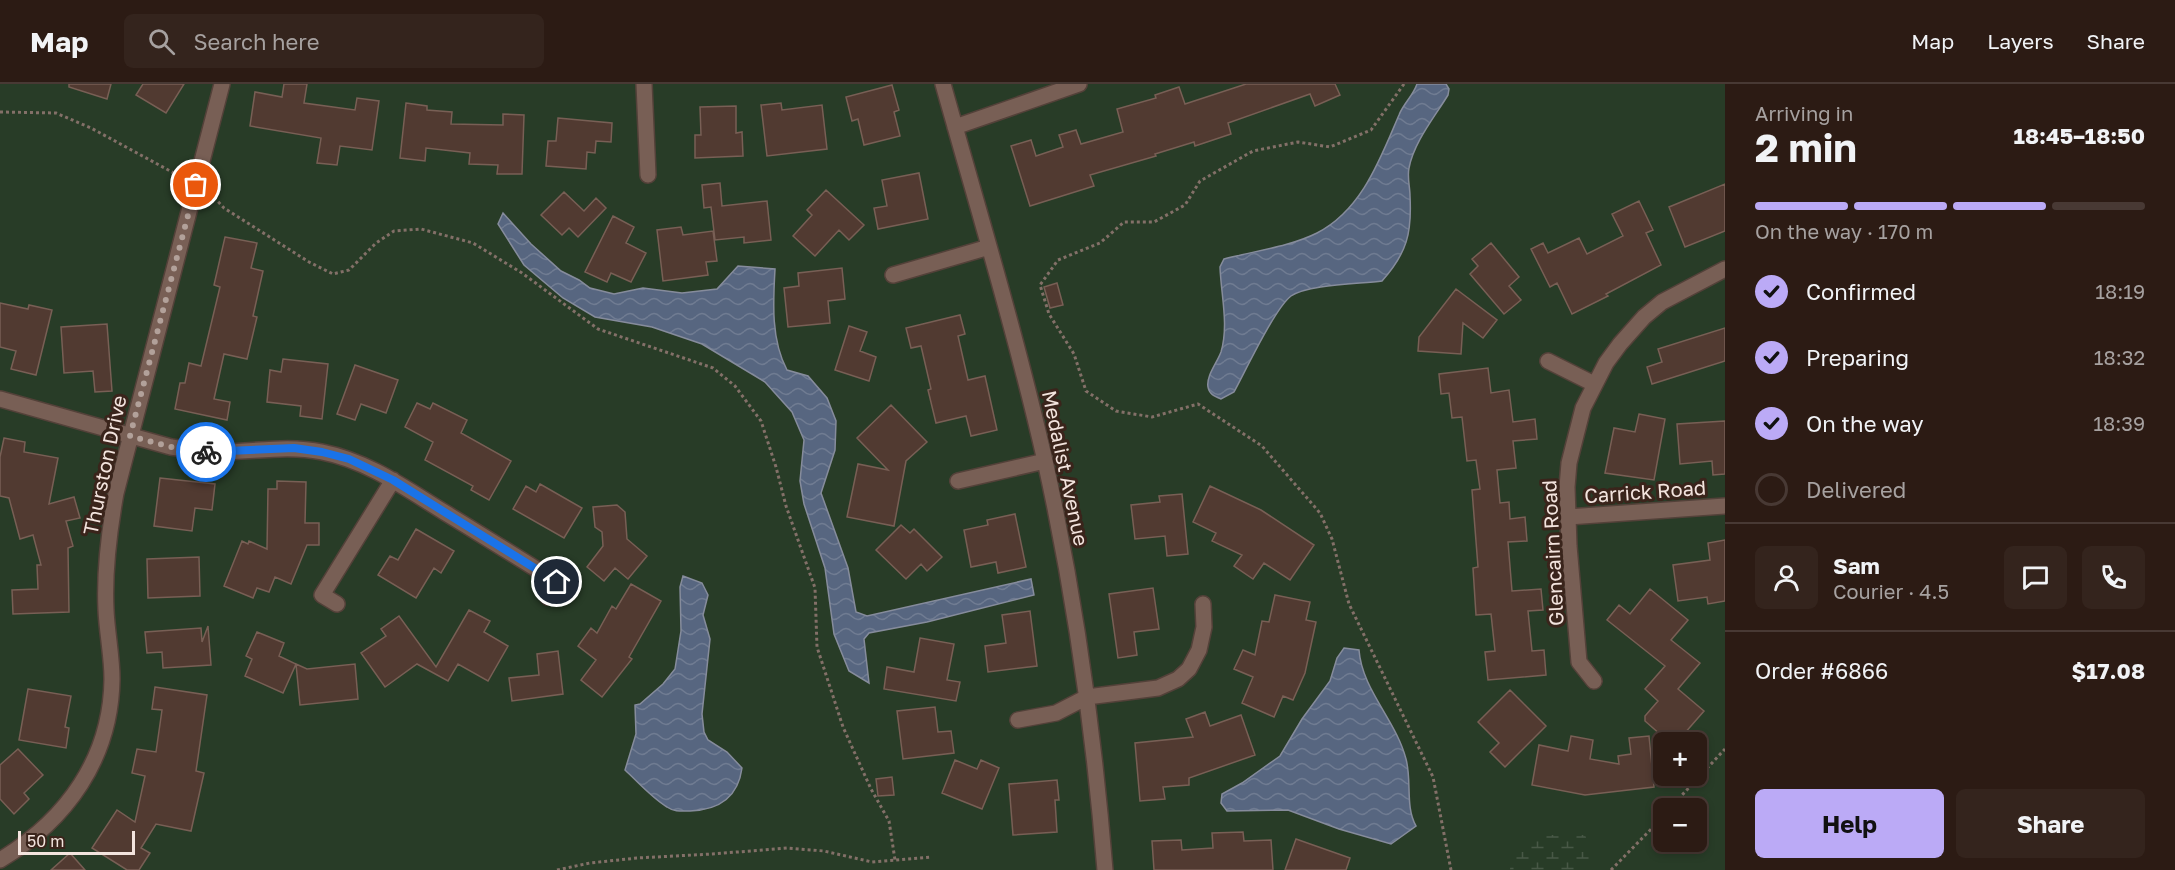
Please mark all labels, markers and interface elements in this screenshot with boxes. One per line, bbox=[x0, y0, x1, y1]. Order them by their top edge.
search box bbox=[124, 14, 544, 68]
text: Map bbox=[30, 25, 88, 58]
icon: search bbox=[145, 25, 178, 58]
text: Search here bbox=[193, 28, 319, 55]
text: Map bbox=[1911, 28, 1954, 54]
text: Layers bbox=[1987, 28, 2054, 54]
text: Share bbox=[2087, 28, 2145, 54]
text: Arriving in bbox=[1755, 101, 1853, 125]
text: 18:45–18:50 bbox=[2014, 122, 2145, 149]
text: 2 min bbox=[1755, 124, 1857, 171]
pin bbox=[170, 159, 221, 210]
icon: bag bbox=[179, 168, 212, 201]
text: On the way · 170 m bbox=[1755, 219, 1933, 243]
icon: check bbox=[1755, 275, 1788, 308]
text: Confirmed bbox=[1806, 278, 1916, 305]
text: 18:19 bbox=[2095, 279, 2145, 303]
icon: check bbox=[1755, 341, 1788, 374]
text: Preparing bbox=[1806, 344, 1909, 371]
text: 18:32 bbox=[2094, 345, 2145, 369]
street label: Medalist Avenue bbox=[1038, 388, 1094, 548]
street label: Thurston Drive bbox=[77, 393, 131, 537]
icon: check bbox=[1755, 407, 1788, 440]
text: On the way bbox=[1806, 410, 1924, 437]
text: 18:39 bbox=[2093, 411, 2145, 435]
courier bbox=[176, 422, 236, 482]
icon: bike bbox=[190, 436, 223, 469]
street label: Carrick Road bbox=[1583, 475, 1707, 507]
text: Delivered bbox=[1806, 476, 1906, 503]
street label: Glencairn Road bbox=[1536, 480, 1568, 626]
button: person bbox=[1755, 546, 1818, 609]
button: chat bbox=[2004, 546, 2067, 609]
button: phone bbox=[2082, 546, 2145, 609]
text: Sam bbox=[1833, 552, 1880, 579]
pin bbox=[531, 556, 582, 607]
icon: home bbox=[540, 565, 573, 598]
text: Courier · 4.5 bbox=[1833, 579, 1949, 603]
text: Order #6866 bbox=[1755, 657, 1888, 684]
text: $17.08 bbox=[2072, 657, 2145, 684]
map controls bbox=[1653, 732, 1707, 852]
button: + bbox=[1653, 732, 1707, 786]
button: Help bbox=[1755, 789, 1944, 858]
button: Share bbox=[1956, 789, 2145, 858]
button: − bbox=[1653, 798, 1707, 852]
scale bar bbox=[18, 828, 135, 856]
text: 50 m bbox=[27, 831, 64, 851]

